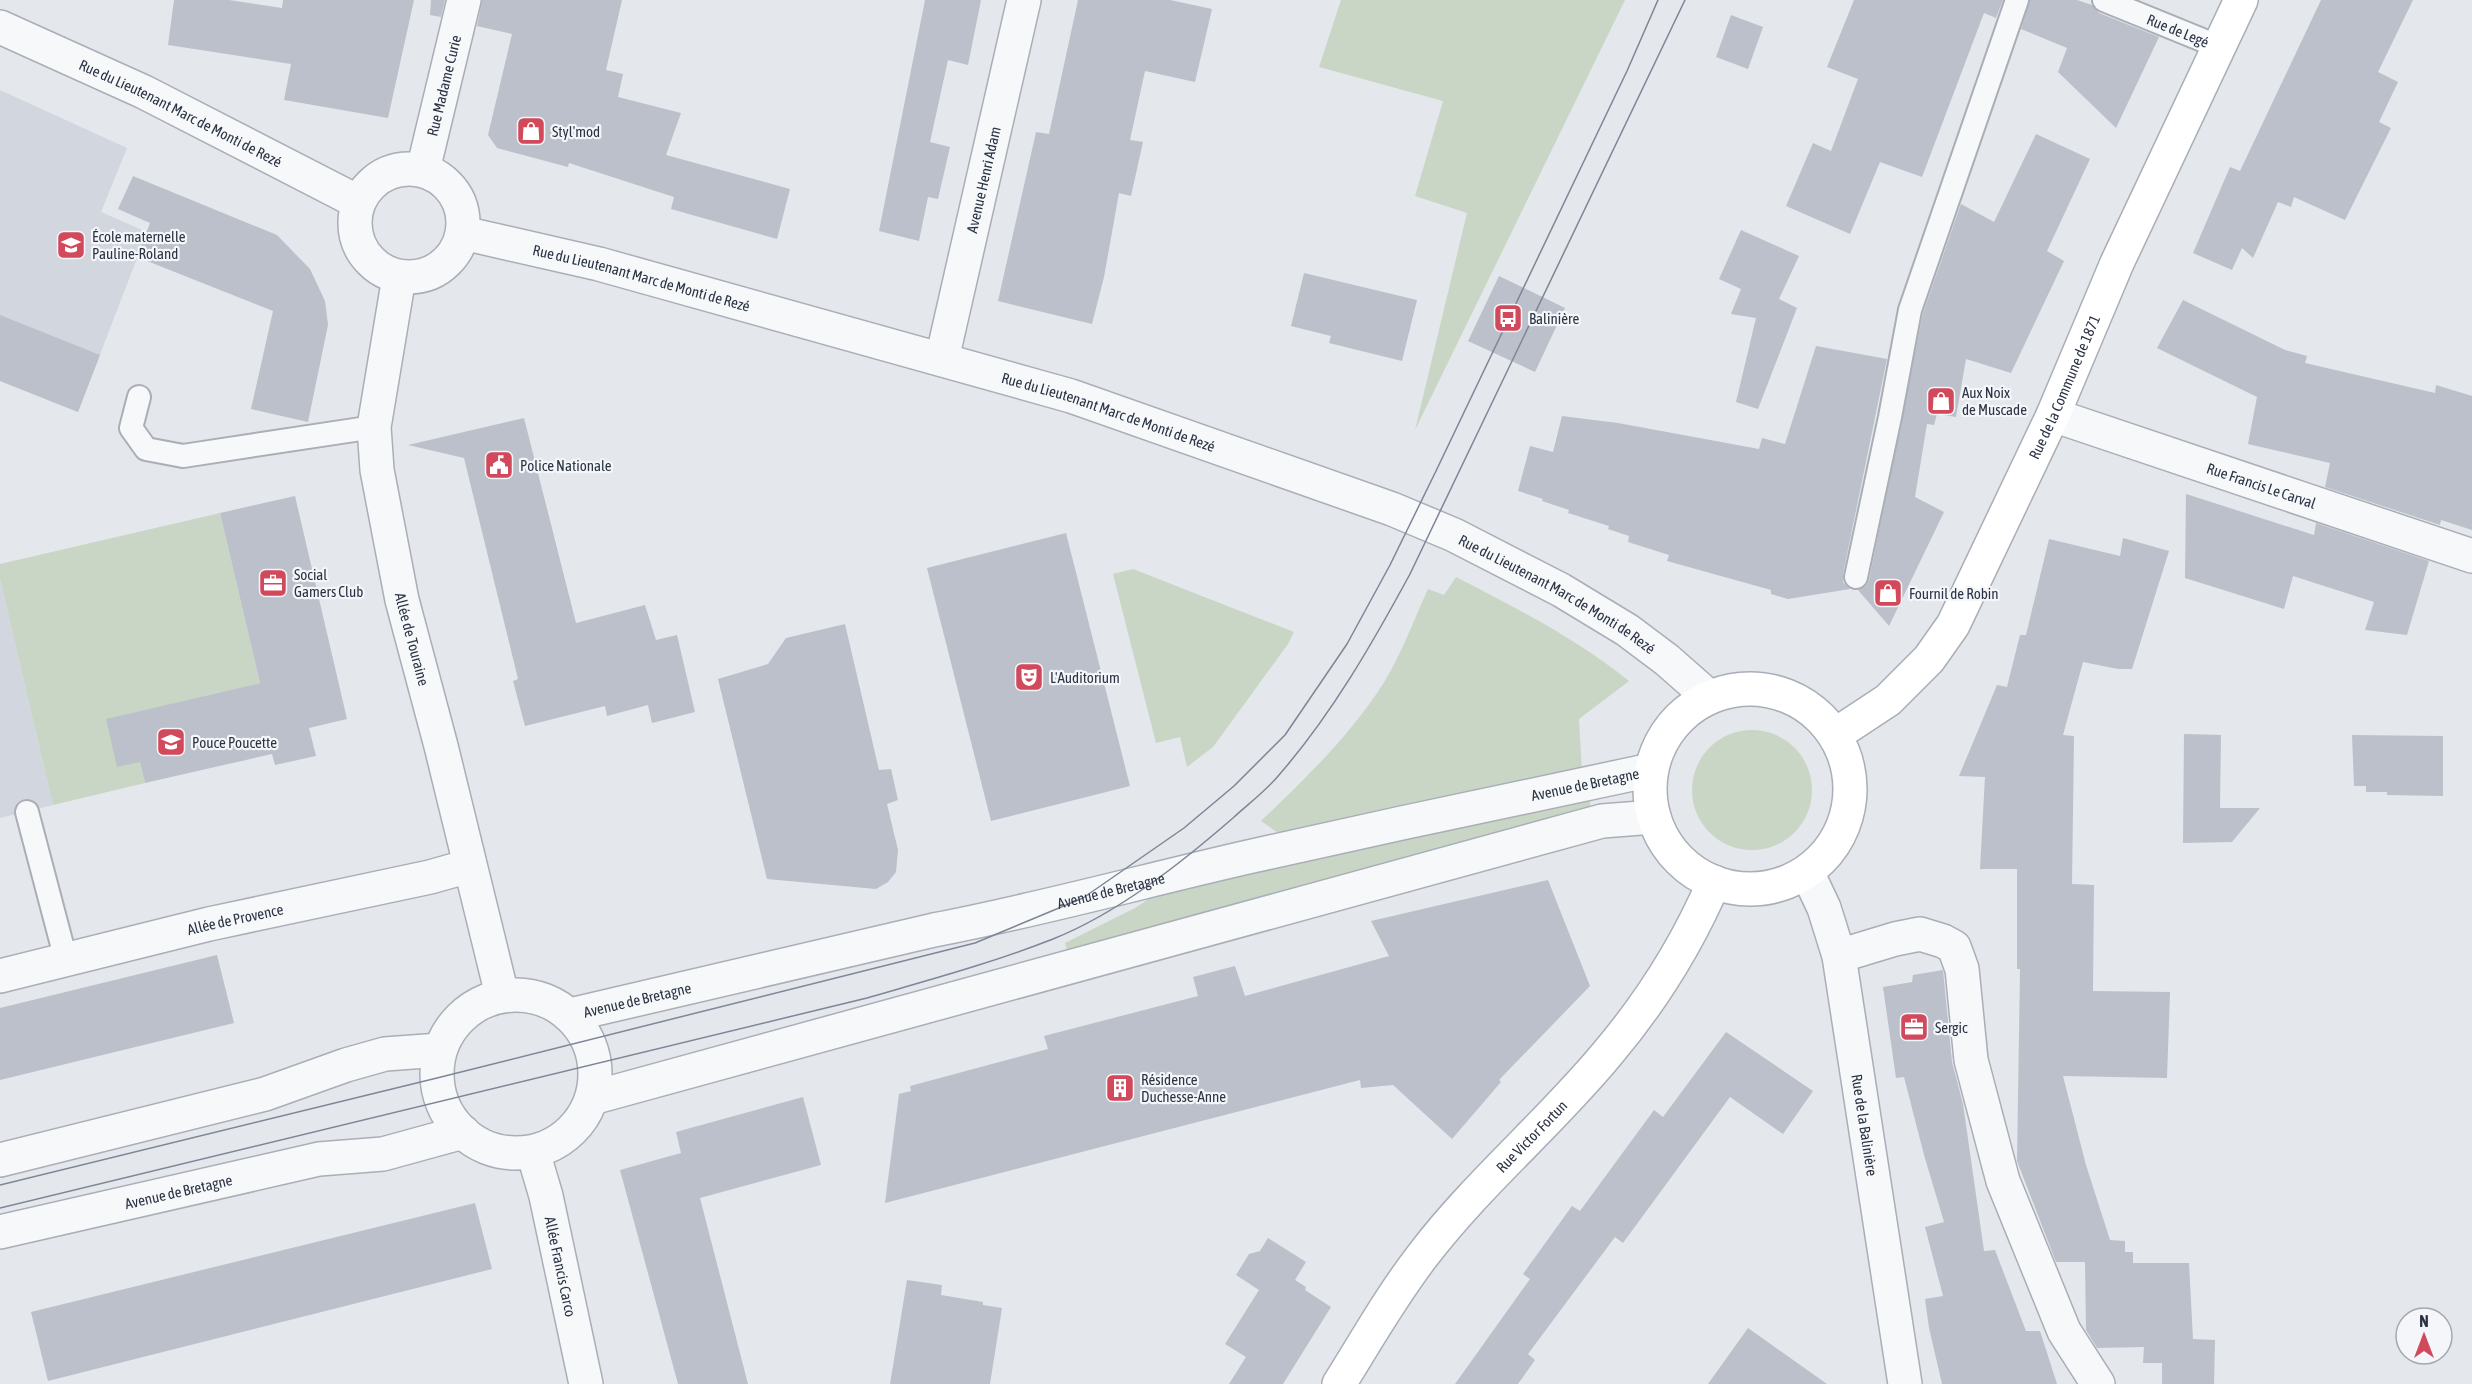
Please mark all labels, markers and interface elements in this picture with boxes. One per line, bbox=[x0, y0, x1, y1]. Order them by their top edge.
street label: Rue de Legé bbox=[2145, 10, 2212, 50]
street label: Rue Madame Curie bbox=[423, 33, 464, 138]
street label: Rue du Lieutenant Marc de Monti de Rezé bbox=[77, 55, 285, 170]
shop icon: Styl'mod bbox=[515, 115, 547, 147]
place label: Styl'mod bbox=[552, 123, 600, 140]
street label: Avenue Henri Adam bbox=[963, 125, 1003, 234]
place label: École maternelle Pauline-Roland bbox=[92, 228, 186, 262]
school or university icon: École maternelle Pauline-Roland bbox=[55, 229, 87, 261]
street label: Rue du Lieutenant Marc de Monti de Rezé bbox=[531, 241, 752, 314]
bus stop icon: Balinière bbox=[1492, 302, 1524, 334]
place label: Balinière bbox=[1529, 310, 1579, 327]
street label: Rue de la Commune de 1871 bbox=[2025, 312, 2103, 462]
street label: Rue du Lieutenant Marc de Monti de Rezé bbox=[1000, 369, 1218, 455]
place label: Aux Noix de Muscade bbox=[1962, 384, 2027, 418]
shop icon: Aux Noix de Muscade bbox=[1925, 385, 1957, 417]
public building icon: Police Nationale bbox=[483, 449, 515, 481]
place label: Police Nationale bbox=[520, 457, 612, 474]
street label: Rue Francis Le Carval bbox=[2205, 459, 2318, 511]
street label: Rue du Lieutenant Marc de Monti de Rezé bbox=[1456, 531, 1659, 657]
place label: Social Gamers Club bbox=[294, 566, 363, 600]
office icon: Social Gamers Club bbox=[257, 567, 289, 599]
shop icon: Fournil de Robin bbox=[1872, 577, 1904, 609]
place label: Fournil de Robin bbox=[1909, 585, 1999, 602]
street label: Allée de Touraine bbox=[392, 591, 433, 688]
theatre icon: L'Auditorium bbox=[1013, 661, 1045, 693]
place label: L'Auditorium bbox=[1050, 669, 1120, 686]
school or university icon: Pouce Poucette bbox=[155, 726, 187, 758]
place label: Pouce Poucette bbox=[192, 734, 277, 751]
street label: Avenue de Bretagne bbox=[1530, 764, 1641, 804]
street label: Avenue de Bretagne bbox=[1055, 869, 1166, 911]
street label: Allée de Provence bbox=[185, 900, 285, 938]
street label: Avenue de Bretagne bbox=[582, 979, 693, 1020]
office icon: Sergic bbox=[1898, 1011, 1930, 1043]
place label: Sergic bbox=[1935, 1019, 1968, 1036]
place label: Résidence Duchesse-Anne bbox=[1141, 1071, 1226, 1105]
building icon: Résidence Duchesse-Anne bbox=[1104, 1072, 1136, 1104]
street label: Rue de la Balinière bbox=[1849, 1073, 1881, 1177]
street label: Rue Victor Fortun bbox=[1492, 1096, 1570, 1175]
street label: Avenue de Bretagne bbox=[123, 1171, 234, 1212]
street label: Allée Francis Carco bbox=[542, 1215, 580, 1318]
north arrow bbox=[2394, 1306, 2454, 1366]
text: N bbox=[2419, 1312, 2429, 1330]

